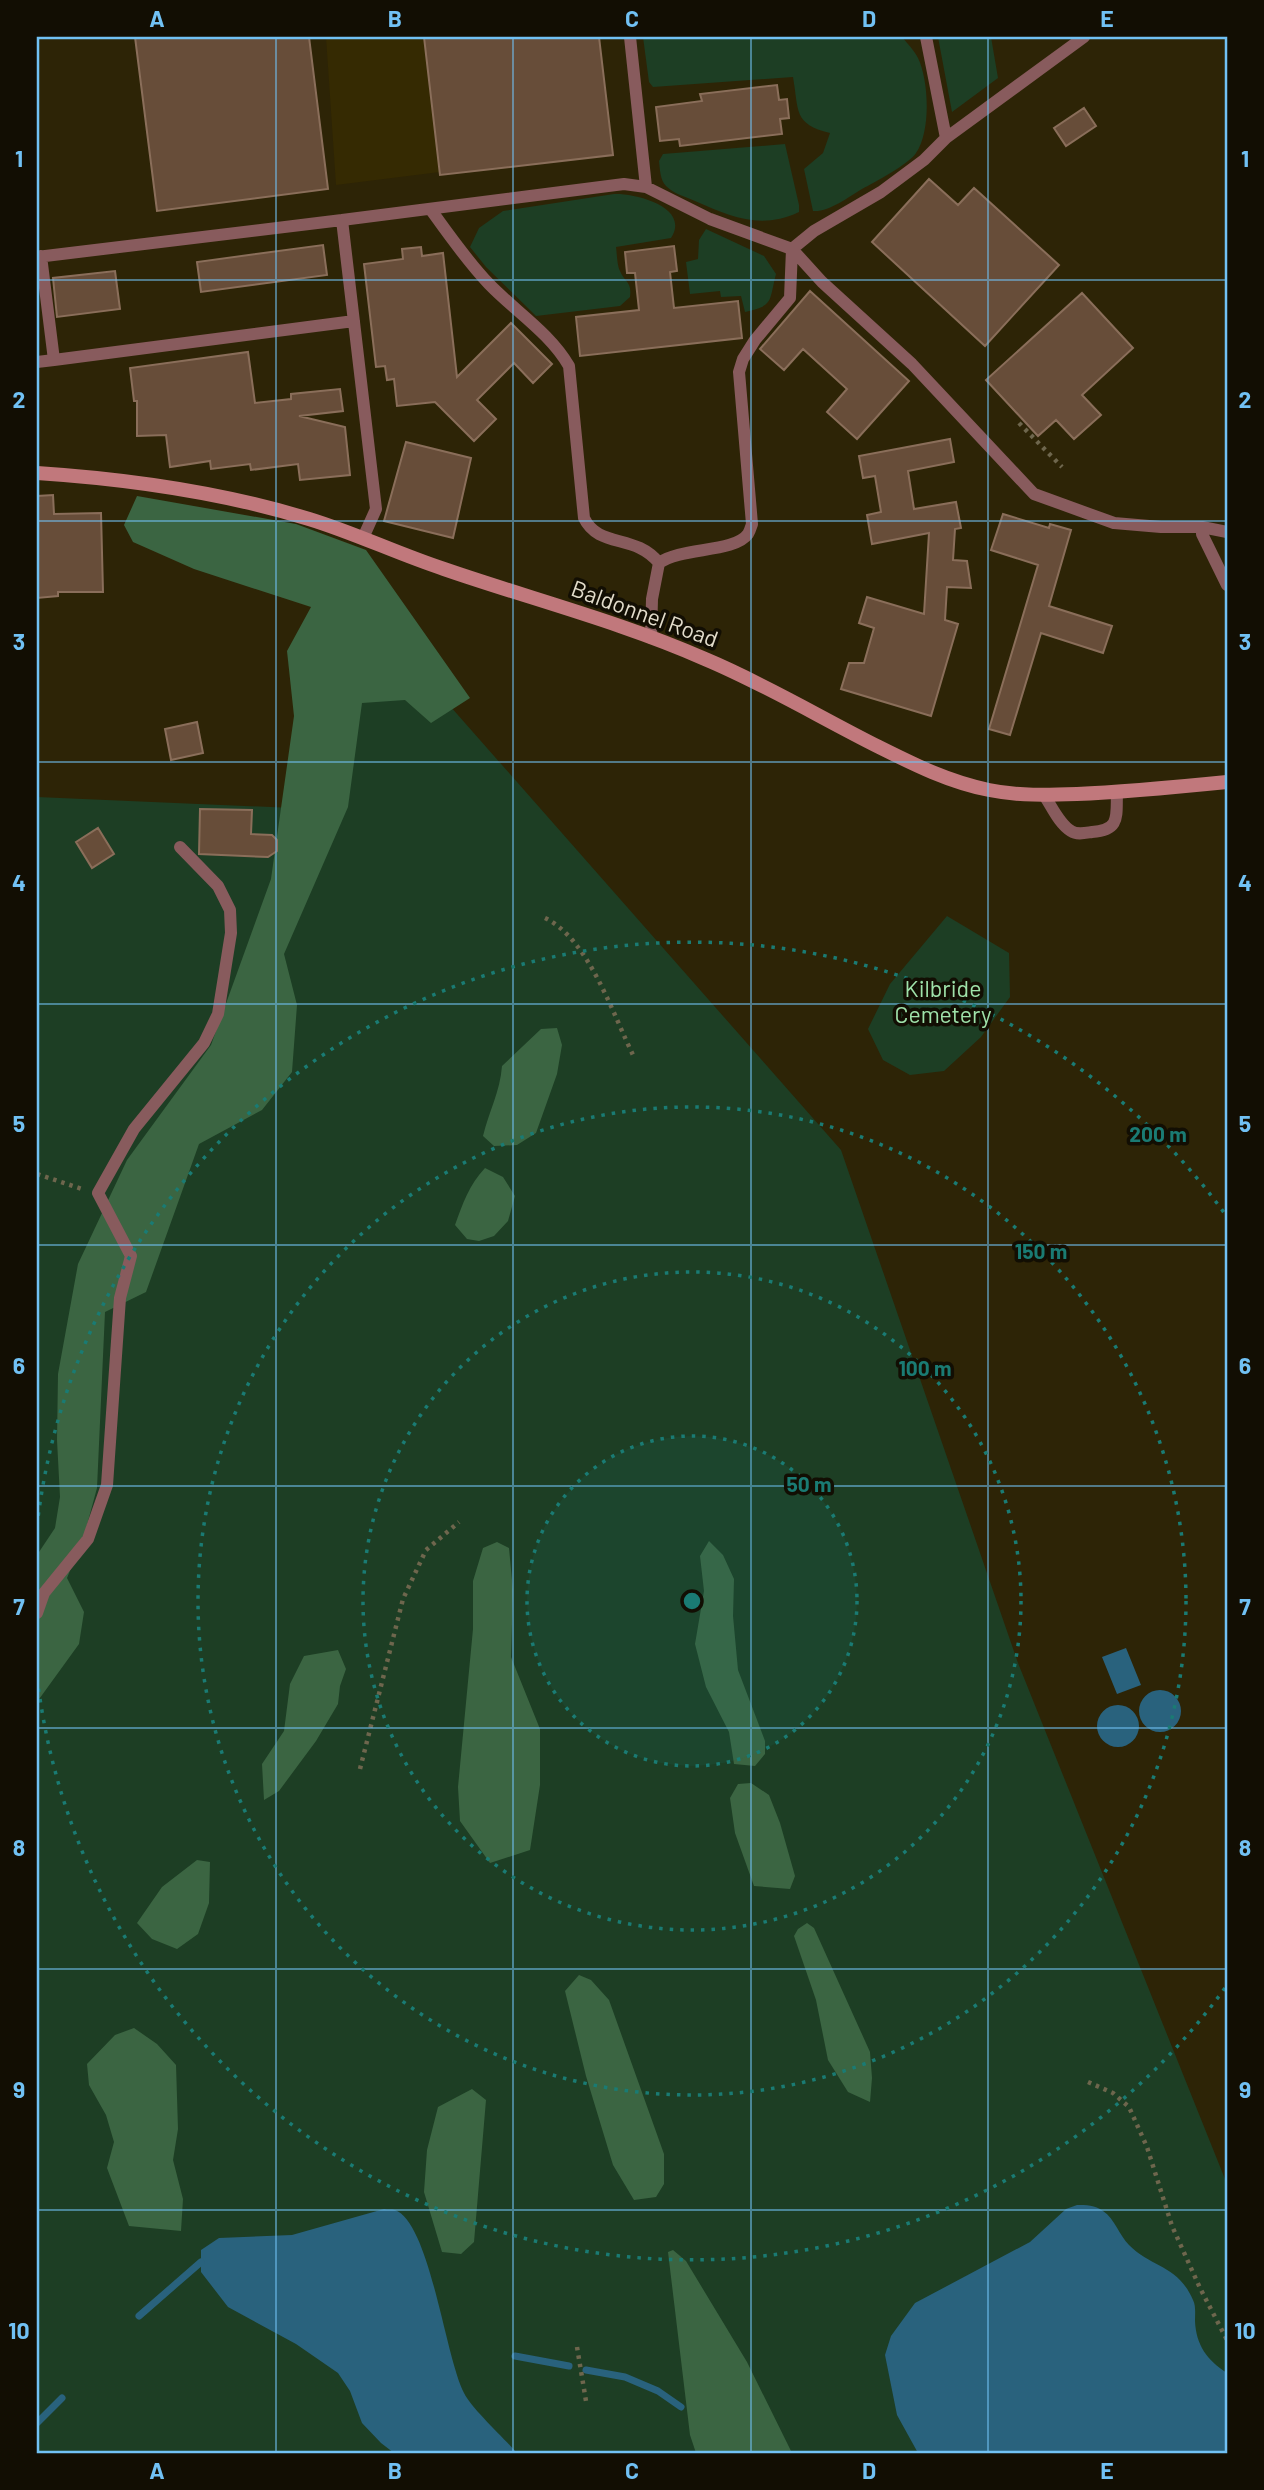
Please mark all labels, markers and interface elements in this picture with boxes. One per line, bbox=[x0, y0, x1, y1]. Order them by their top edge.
text: A bbox=[149, 4, 165, 32]
text: B bbox=[388, 4, 402, 32]
text: C bbox=[625, 4, 639, 32]
text: D bbox=[862, 4, 876, 32]
text: E bbox=[1100, 4, 1114, 32]
text: 1 bbox=[15, 144, 23, 172]
text: 1 bbox=[1241, 144, 1249, 172]
text: 2 bbox=[13, 385, 25, 413]
text: 2 bbox=[1239, 385, 1251, 413]
street label: Baldonnel Road bbox=[568, 573, 722, 653]
text: 3 bbox=[13, 627, 25, 655]
text: 3 bbox=[1239, 627, 1251, 655]
text: 4 bbox=[12, 868, 26, 896]
text: 4 bbox=[1238, 868, 1252, 896]
park label: Kilbride Cemetery bbox=[894, 974, 992, 1028]
text: 5 bbox=[13, 1109, 25, 1137]
text: 5 bbox=[1239, 1109, 1251, 1137]
text: 200 m bbox=[1129, 1121, 1187, 1146]
text: 150 m bbox=[1015, 1238, 1067, 1263]
text: 6 bbox=[13, 1351, 25, 1379]
text: 6 bbox=[1239, 1351, 1251, 1379]
text: 100 m bbox=[898, 1355, 952, 1380]
text: 50 m bbox=[786, 1471, 832, 1496]
centre of rings bbox=[680, 1589, 704, 1613]
text: 7 bbox=[13, 1592, 25, 1620]
text: 7 bbox=[1239, 1592, 1251, 1620]
text: 8 bbox=[13, 1833, 25, 1861]
text: 8 bbox=[1239, 1833, 1251, 1861]
text: 9 bbox=[13, 2075, 25, 2103]
text: 9 bbox=[1239, 2075, 1251, 2103]
text: 10 bbox=[8, 2316, 30, 2344]
text: 10 bbox=[1234, 2316, 1256, 2344]
text: A bbox=[149, 2456, 165, 2484]
text: B bbox=[388, 2456, 402, 2484]
text: C bbox=[625, 2456, 639, 2484]
text: D bbox=[862, 2456, 876, 2484]
text: E bbox=[1100, 2456, 1114, 2484]

